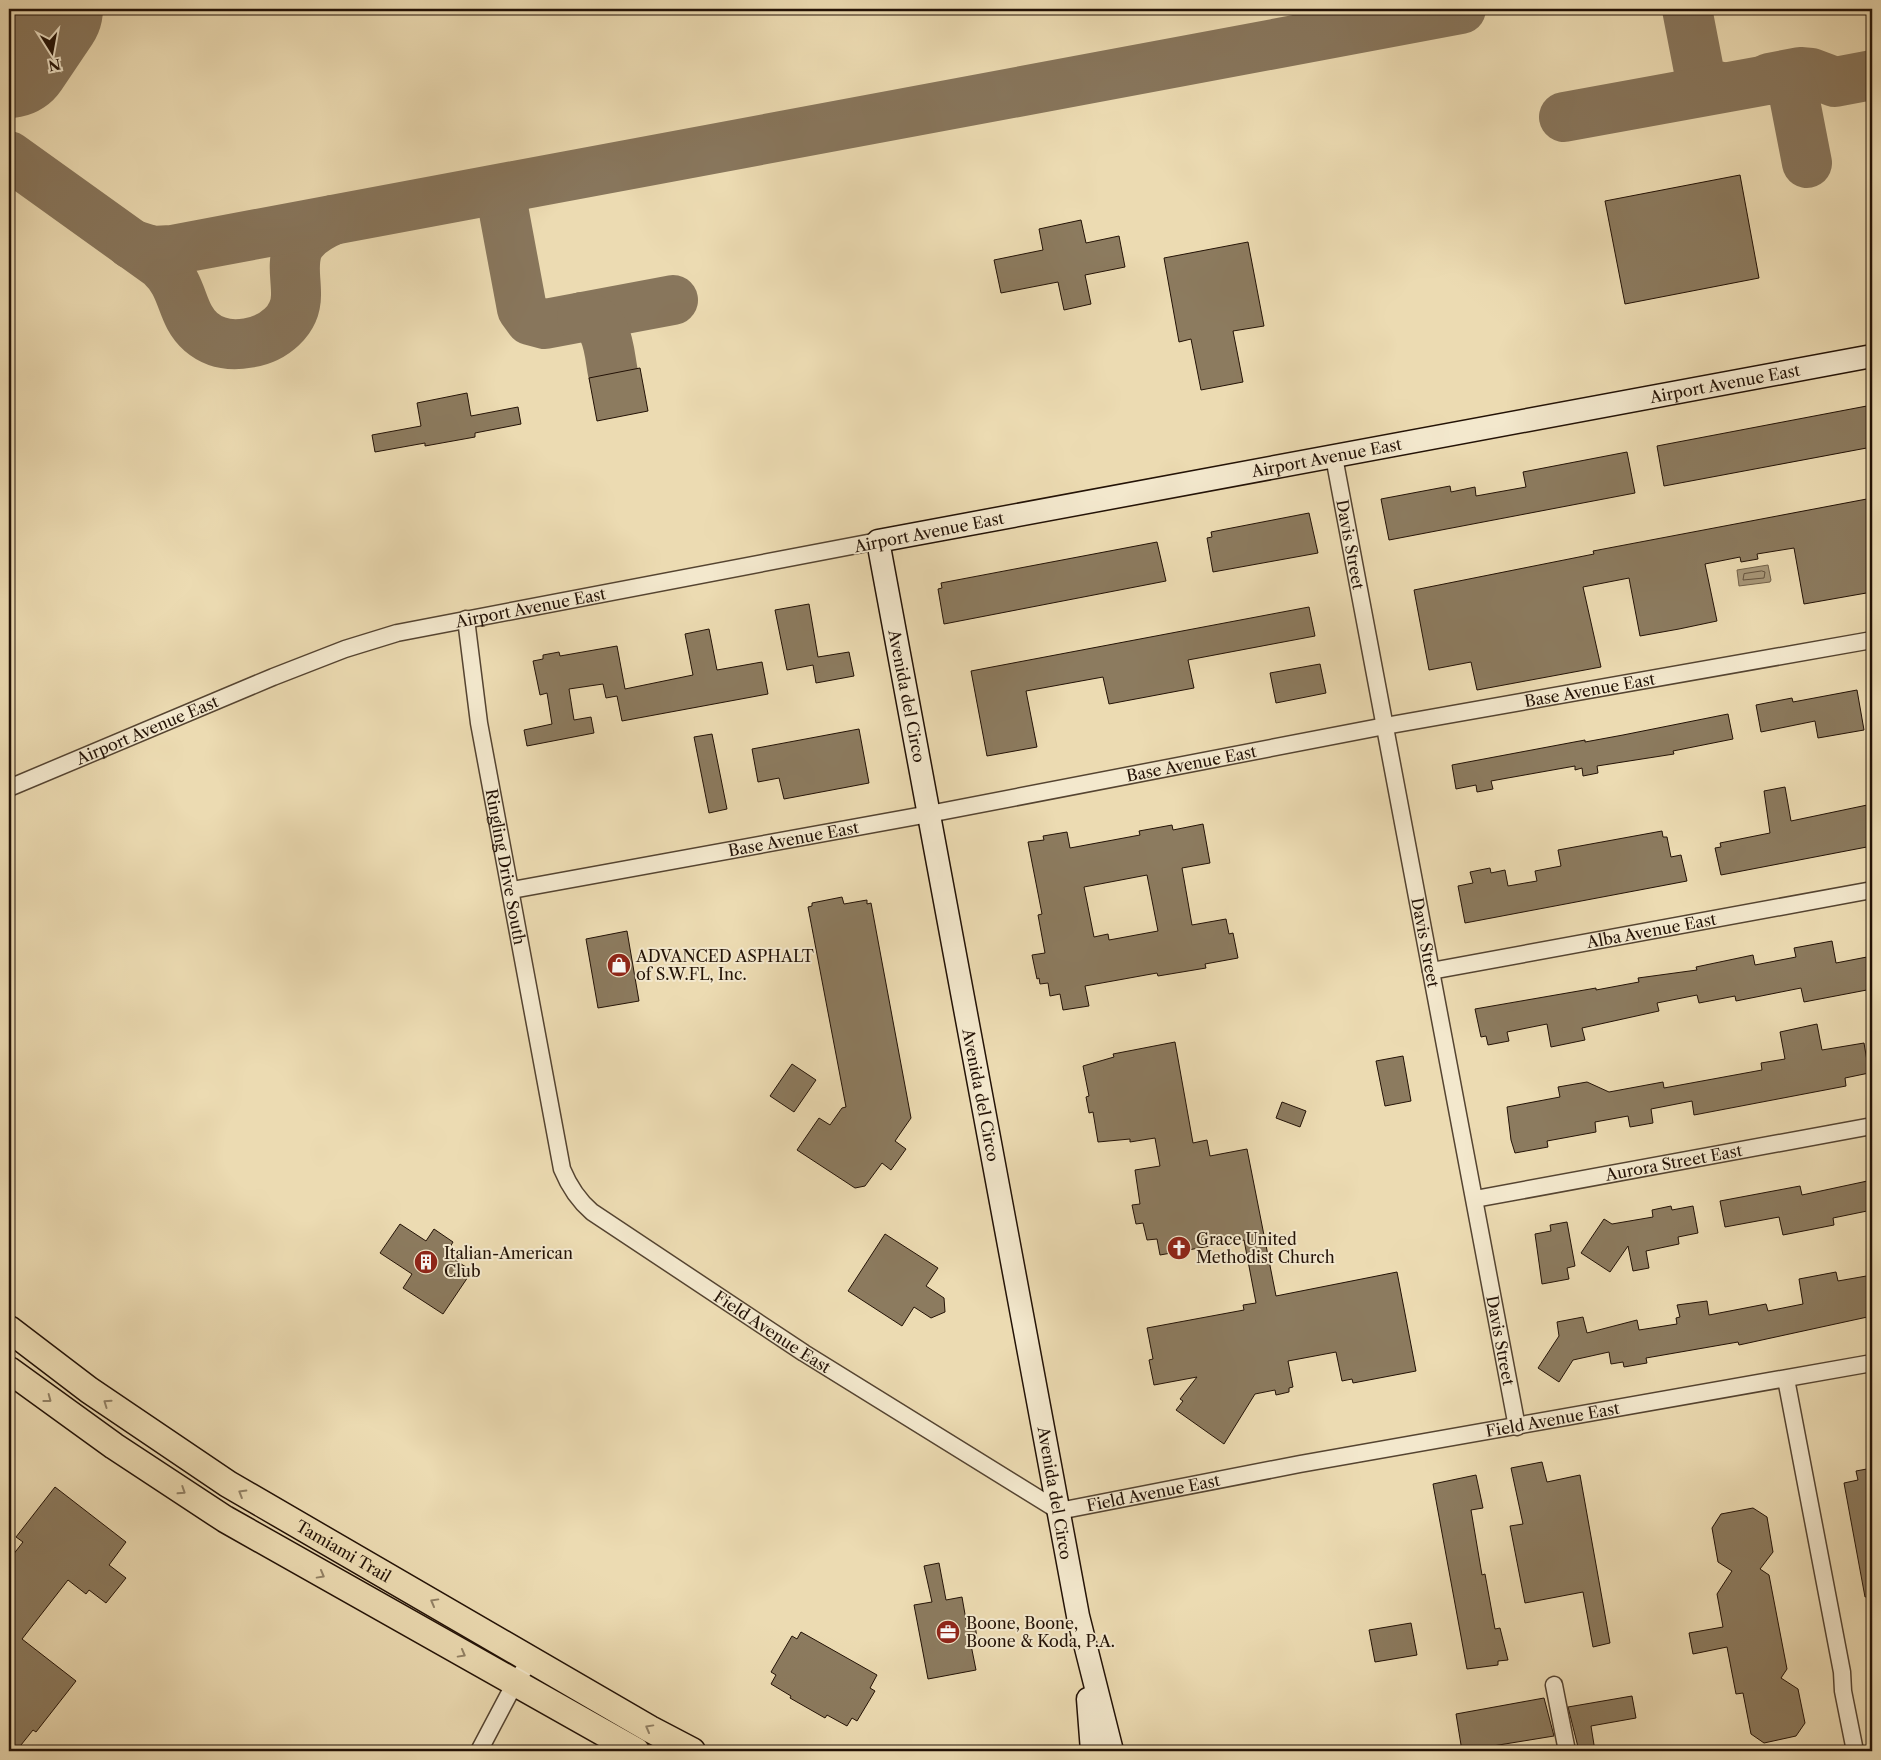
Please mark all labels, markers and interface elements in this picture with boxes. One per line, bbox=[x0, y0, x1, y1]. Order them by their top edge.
north arrow bbox=[28, 28, 78, 78]
text: N bbox=[47, 55, 62, 75]
street label: Airport Avenue East bbox=[1647, 360, 1802, 407]
street label: Airport Avenue East bbox=[1249, 434, 1404, 481]
street label: Davis Street bbox=[1332, 498, 1369, 591]
street label: Airport Avenue East bbox=[851, 508, 1006, 557]
street label: Airport Avenue East bbox=[453, 583, 608, 632]
street label: Avenida del Circo bbox=[884, 627, 930, 764]
street label: Base Avenue East bbox=[1523, 668, 1657, 711]
street label: Airport Avenue East bbox=[72, 691, 222, 769]
street label: Base Avenue East bbox=[1124, 741, 1259, 786]
street label: Ringling Drive South bbox=[481, 787, 530, 946]
street label: Base Avenue East bbox=[726, 817, 861, 860]
street label: Davis Street bbox=[1407, 896, 1444, 989]
street label: Alba Avenue East bbox=[1584, 909, 1718, 952]
place label: ADVANCED ASPHALT of S.W.FL, Inc. bbox=[635, 946, 814, 984]
shop icon: ADVANCED ASPHALT of S.W.FL, Inc. bbox=[606, 952, 632, 978]
street label: Avenida del Circo bbox=[958, 1026, 1004, 1163]
street label: Aurora Street East bbox=[1603, 1140, 1744, 1185]
place label: Grace United Methodist Church bbox=[1196, 1229, 1335, 1267]
church icon: Grace United Methodist Church bbox=[1166, 1235, 1192, 1261]
place label: Italian-American Club bbox=[444, 1243, 573, 1281]
building icon: Italian-American Club bbox=[413, 1249, 439, 1275]
street label: Field Avenue East bbox=[710, 1286, 835, 1377]
street label: Davis Street bbox=[1482, 1294, 1519, 1387]
one-way arrow bbox=[42, 1393, 52, 1402]
street label: Field Avenue East bbox=[1484, 1398, 1621, 1441]
one-way arrow bbox=[103, 1400, 113, 1409]
street label: Avenida del Circo bbox=[1033, 1424, 1077, 1561]
street label: Field Avenue East bbox=[1085, 1470, 1222, 1515]
one-way arrow bbox=[176, 1485, 185, 1494]
one-way arrow bbox=[239, 1489, 248, 1499]
street label: Tamiami Trail bbox=[292, 1516, 395, 1587]
one-way arrow bbox=[315, 1569, 324, 1579]
one-way arrow bbox=[430, 1598, 439, 1608]
place label: Boone, Boone, Boone & Koda, P.A. bbox=[966, 1613, 1115, 1651]
office icon: Boone, Boone, Boone & Koda, P.A. bbox=[935, 1619, 961, 1645]
one-way arrow bbox=[457, 1648, 466, 1658]
one-way arrow bbox=[646, 1725, 655, 1735]

